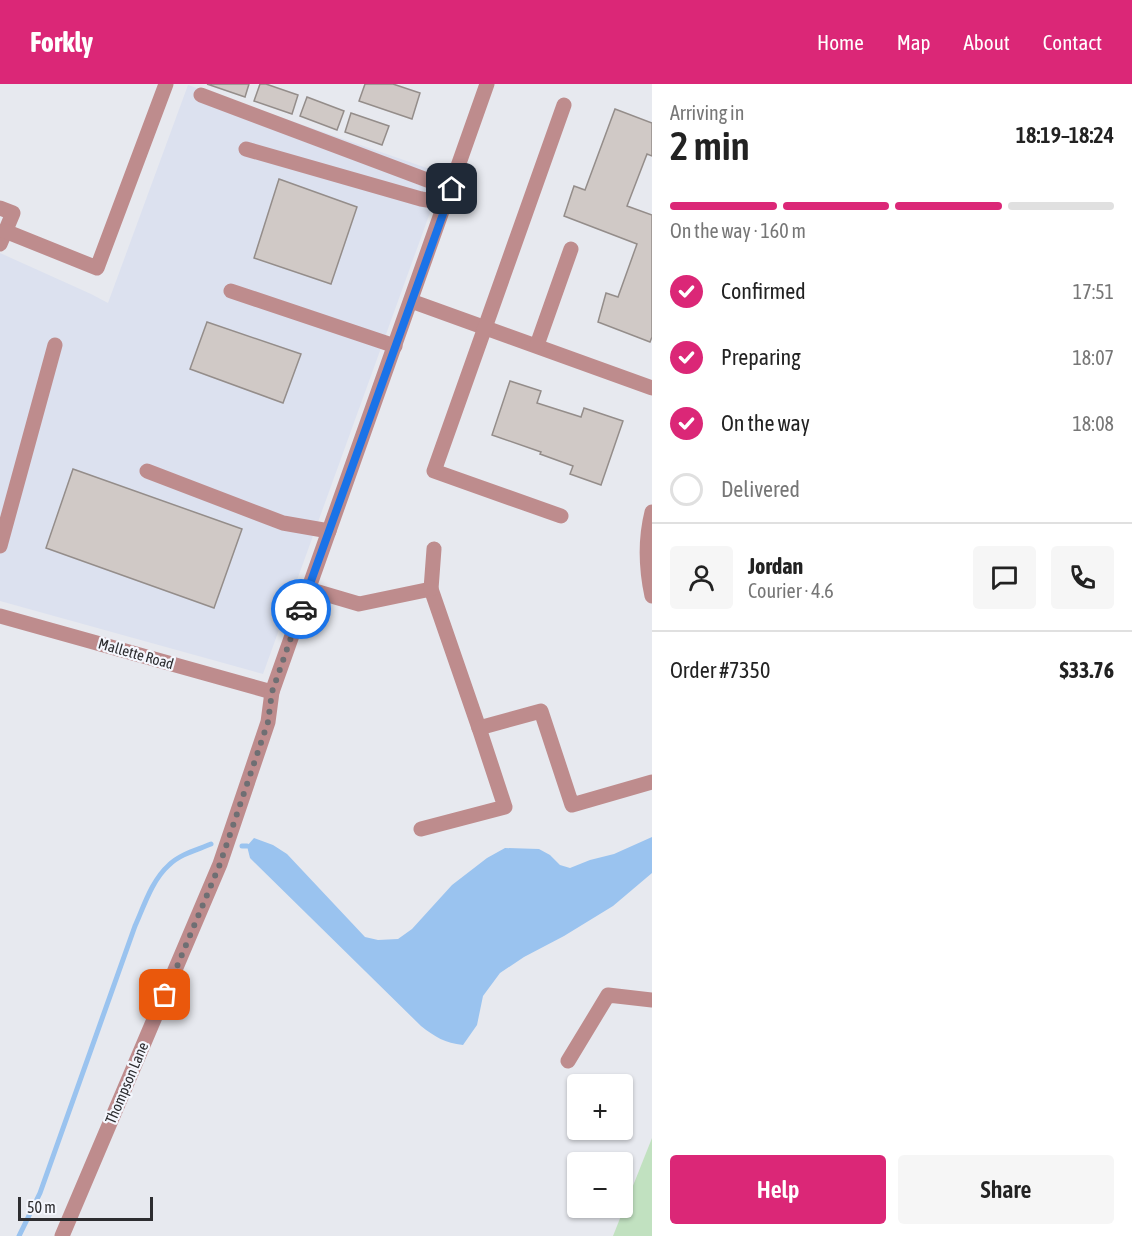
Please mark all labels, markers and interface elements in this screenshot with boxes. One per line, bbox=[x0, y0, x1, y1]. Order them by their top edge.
text: Forkly bbox=[30, 26, 93, 58]
text: Home bbox=[817, 30, 864, 54]
text: Map bbox=[897, 30, 931, 54]
text: About bbox=[964, 30, 1010, 54]
text: Contact bbox=[1043, 30, 1102, 54]
text: Arriving in bbox=[670, 101, 744, 124]
text: 18:19–18:24 bbox=[1016, 122, 1114, 148]
text: 2 min bbox=[670, 124, 750, 168]
pin bbox=[426, 163, 477, 214]
icon: home bbox=[435, 172, 468, 205]
text: On the way · 160 m bbox=[670, 219, 806, 242]
icon: check bbox=[670, 275, 703, 308]
text: Confirmed bbox=[721, 278, 806, 304]
text: 17:51 bbox=[1073, 280, 1114, 303]
icon: check bbox=[670, 341, 703, 374]
text: Preparing bbox=[721, 344, 801, 370]
text: 18:07 bbox=[1072, 346, 1114, 369]
icon: check bbox=[670, 407, 703, 440]
text: On the way bbox=[721, 410, 810, 436]
text: 18:08 bbox=[1072, 412, 1114, 435]
text: Delivered bbox=[721, 476, 800, 502]
button: person bbox=[670, 546, 733, 609]
button: chat bbox=[973, 546, 1036, 609]
button: phone bbox=[1051, 546, 1114, 609]
text: Jordan bbox=[748, 553, 803, 579]
courier bbox=[271, 579, 331, 639]
text: Courier · 4.6 bbox=[748, 579, 834, 602]
icon: car bbox=[285, 593, 318, 626]
street label: Mallette Road bbox=[96, 635, 176, 672]
text: Order #7350 bbox=[670, 657, 770, 683]
text: $33.76 bbox=[1059, 657, 1114, 683]
pin bbox=[139, 969, 190, 1020]
icon: bag bbox=[148, 978, 181, 1011]
street label: Thompson Lane bbox=[102, 1039, 151, 1126]
map controls bbox=[567, 1074, 633, 1218]
button: + bbox=[567, 1074, 633, 1140]
button: − bbox=[567, 1152, 633, 1218]
button: Help bbox=[670, 1155, 886, 1224]
button: Share bbox=[898, 1155, 1114, 1224]
scale bar bbox=[18, 1194, 153, 1222]
text: 50 m bbox=[27, 1198, 56, 1216]

